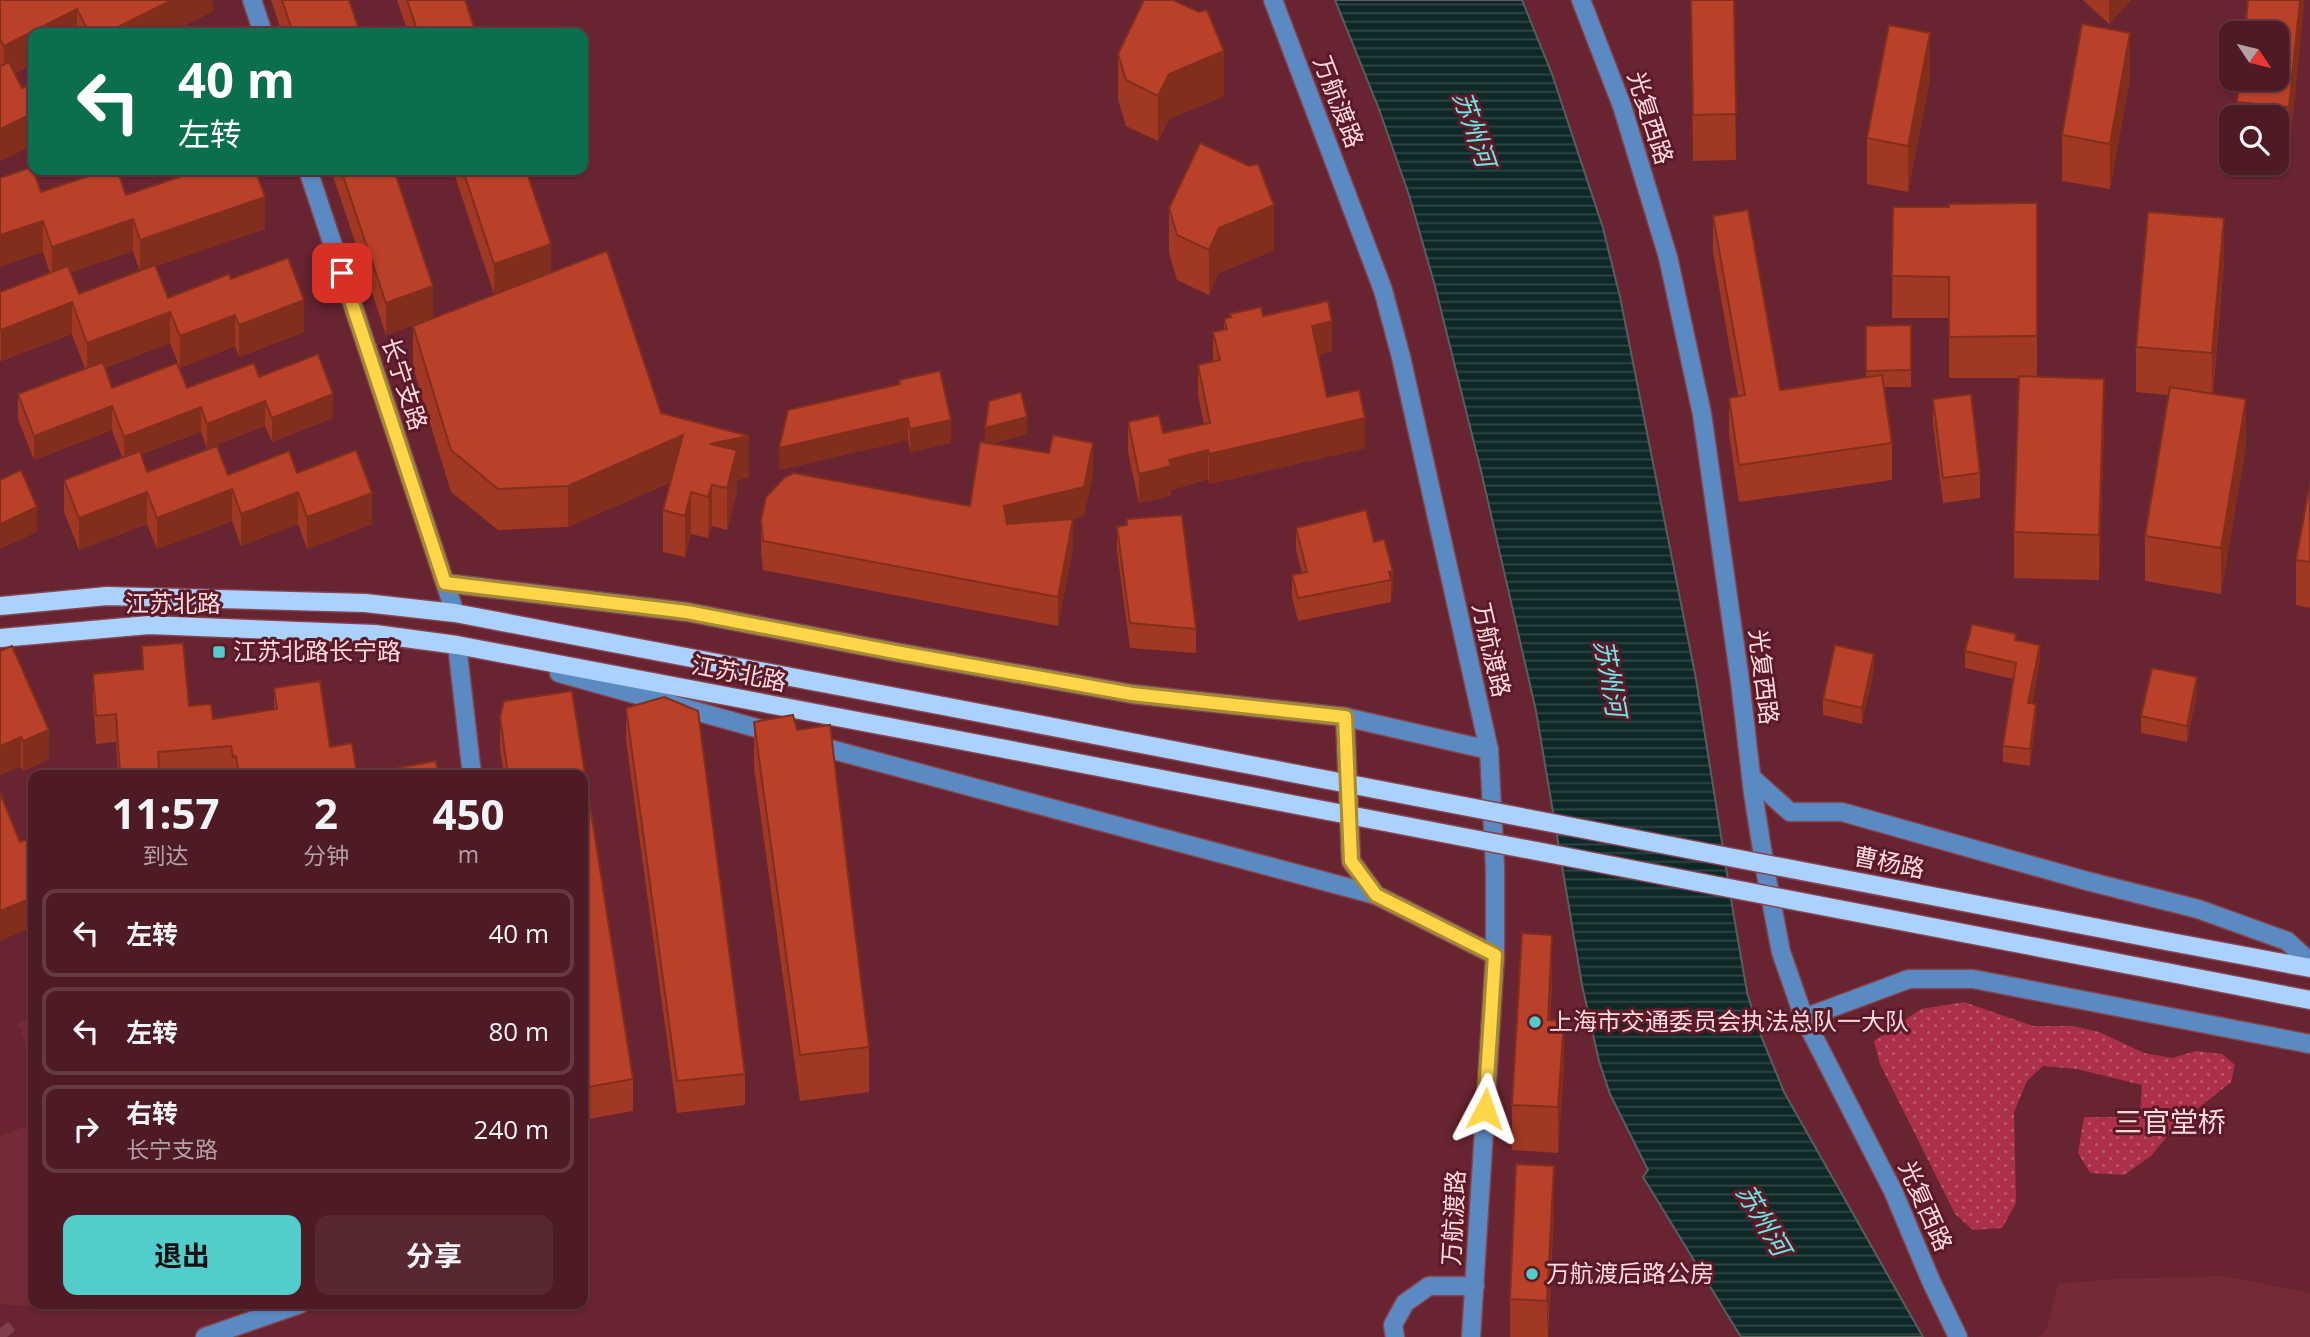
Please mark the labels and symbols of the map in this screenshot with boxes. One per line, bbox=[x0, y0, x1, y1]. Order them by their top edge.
north arrow bbox=[2219, 21, 2289, 91]
street label: 万航渡路 bbox=[1307, 51, 1372, 152]
street label: 光复西路 bbox=[1621, 67, 1682, 168]
water label: 苏州河 bbox=[1445, 86, 1506, 176]
pin bbox=[312, 243, 372, 303]
street label: 长宁支路 bbox=[375, 333, 436, 434]
street label: 江苏北路 bbox=[125, 586, 221, 619]
street label: 万航渡路 bbox=[1466, 599, 1519, 700]
street label: 光复西路 bbox=[1742, 627, 1787, 726]
place label: 江苏北路长宁路 bbox=[233, 634, 401, 667]
water label: 苏州河 bbox=[1586, 636, 1636, 724]
marker: 江苏北路长宁路 bbox=[211, 644, 227, 660]
street label: 江苏北路 bbox=[689, 647, 790, 698]
street label: 曹杨路 bbox=[1851, 838, 1928, 885]
place label: 上海市交通委员会执法总队一大队 bbox=[1549, 1004, 1909, 1037]
marker: 上海市交通委员会执法总队一大队 bbox=[1527, 1014, 1543, 1030]
position arrow bbox=[1448, 1072, 1522, 1146]
district label: 三官堂桥 bbox=[2114, 1102, 2226, 1140]
street label: 光复西路 bbox=[1892, 1155, 1961, 1256]
street label: 万航渡路 bbox=[1434, 1169, 1471, 1267]
water label: 苏州河 bbox=[1728, 1177, 1802, 1266]
place label: 万航渡后路公房 bbox=[1546, 1256, 1714, 1289]
marker: 万航渡后路公房 bbox=[1524, 1266, 1540, 1282]

